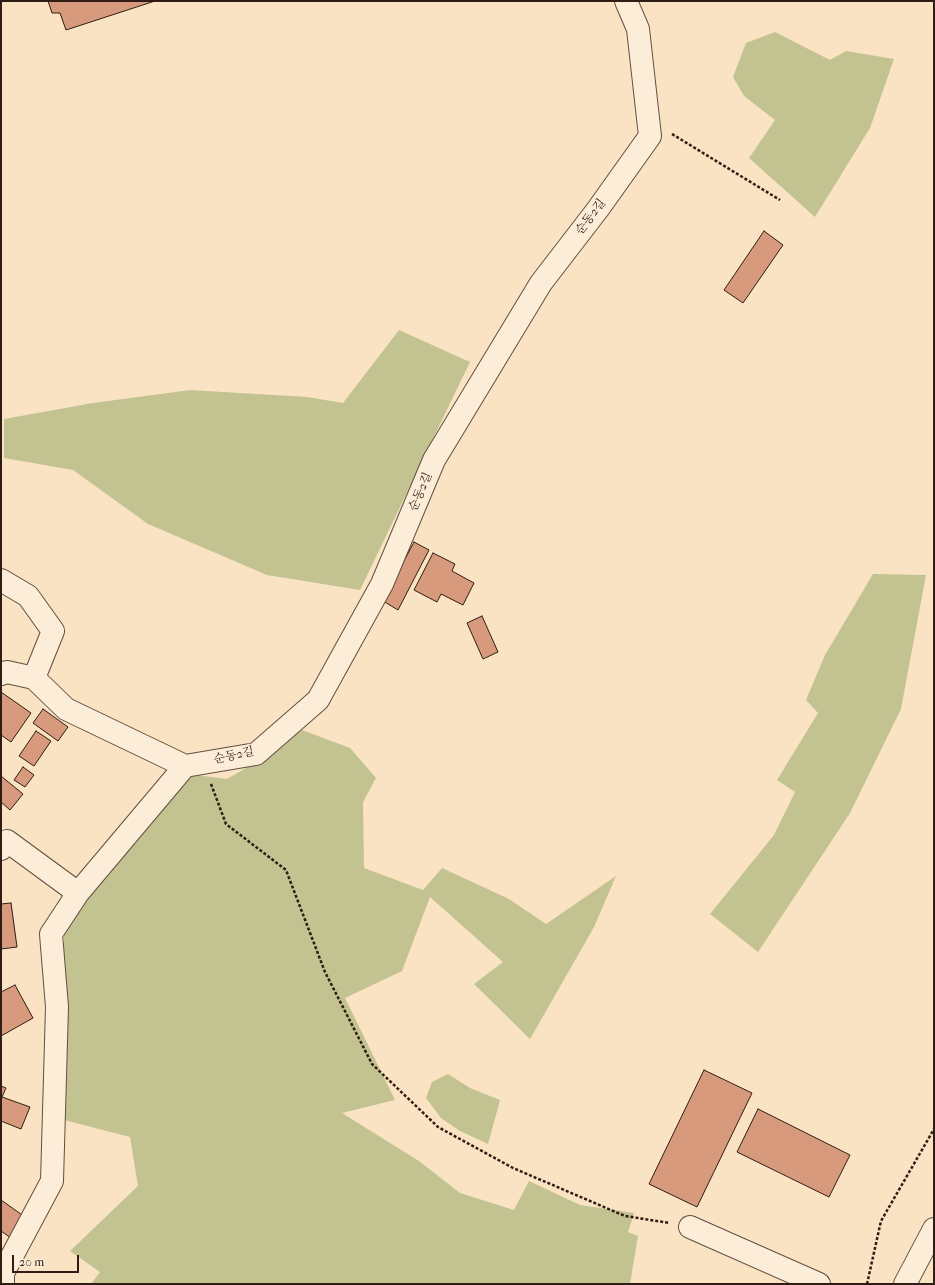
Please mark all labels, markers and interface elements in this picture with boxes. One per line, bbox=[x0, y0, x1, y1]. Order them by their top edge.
street label: 순동2길 bbox=[573, 196, 609, 238]
street label: 순동2길 bbox=[406, 470, 436, 514]
street label: 순동2길 bbox=[212, 745, 256, 767]
scale bar bbox=[14, 1247, 81, 1273]
text: 20 m bbox=[19, 1255, 44, 1269]

